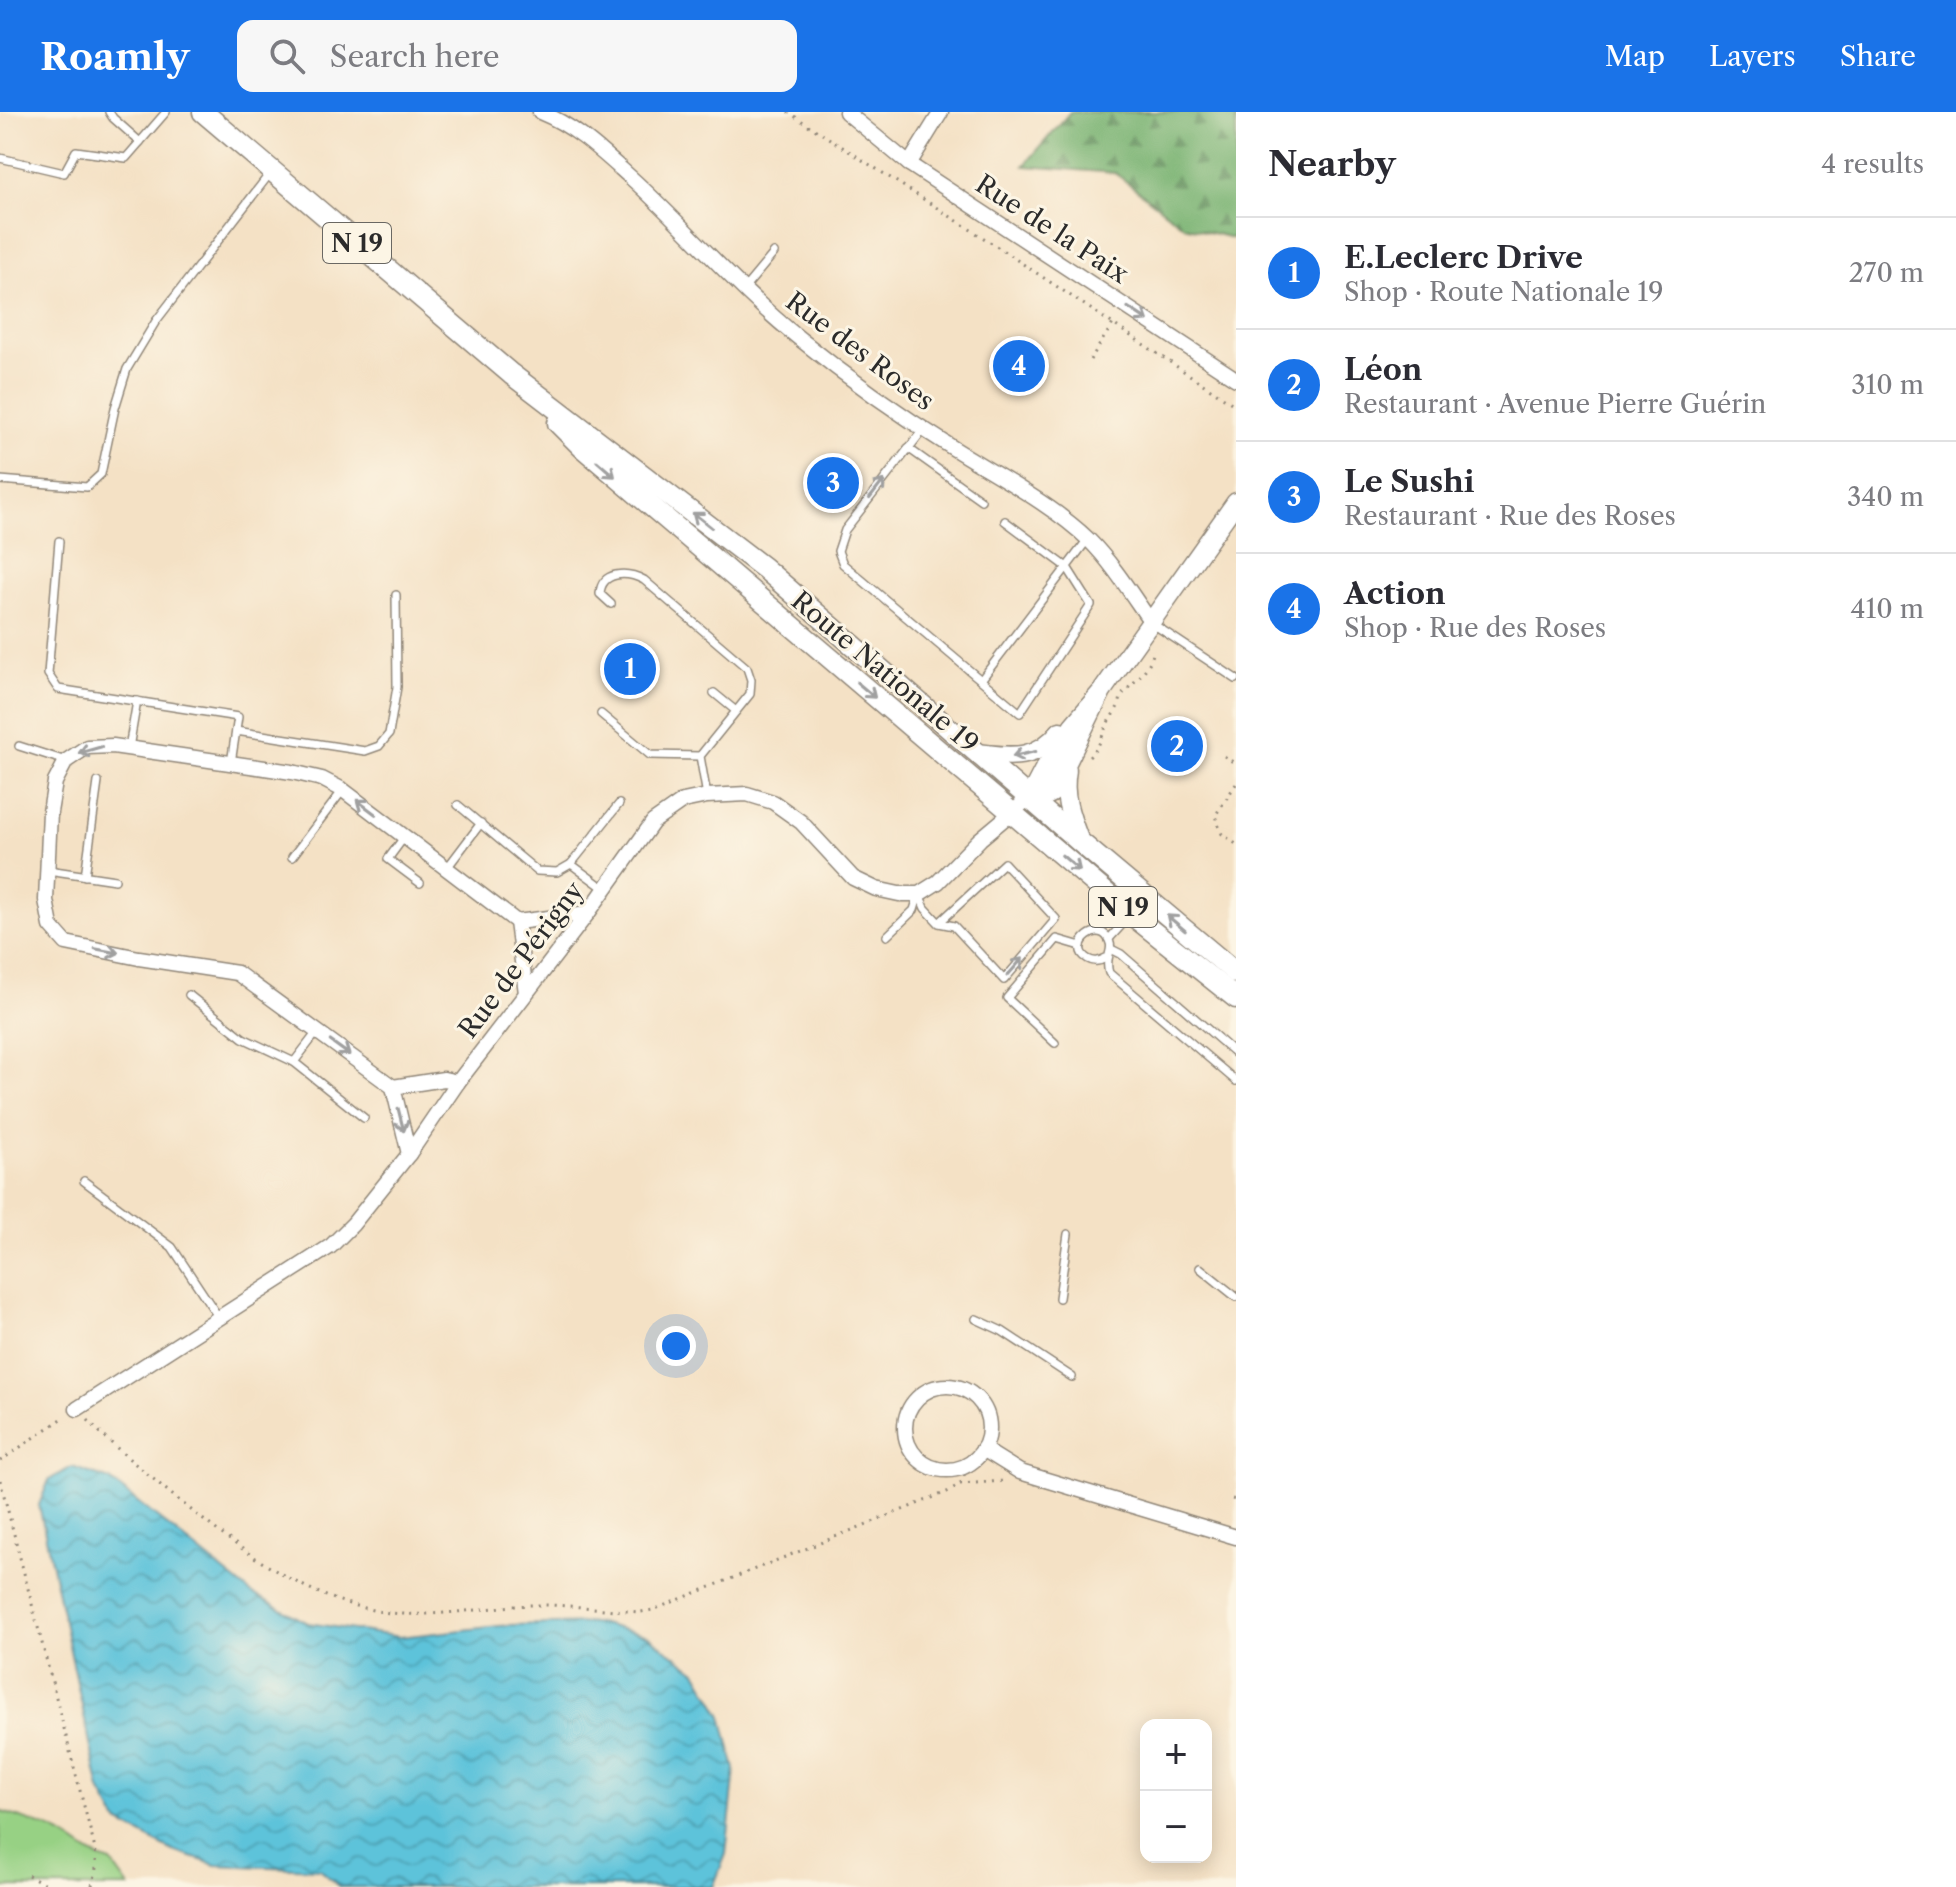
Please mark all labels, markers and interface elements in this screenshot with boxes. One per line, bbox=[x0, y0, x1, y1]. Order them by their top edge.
search box bbox=[237, 20, 797, 92]
text: Roamly bbox=[40, 33, 189, 80]
icon: search bbox=[265, 34, 309, 78]
text: Search here bbox=[329, 38, 499, 75]
text: Map bbox=[1605, 39, 1665, 73]
text: Layers bbox=[1709, 39, 1796, 73]
text: Share bbox=[1840, 39, 1916, 73]
text: Nearby bbox=[1268, 143, 1396, 185]
text: 4 results bbox=[1821, 148, 1924, 180]
street label: Rue de la Paix bbox=[970, 168, 1135, 291]
road number: N 19 bbox=[323, 223, 391, 263]
text: E.Leclerc Drive bbox=[1344, 239, 1583, 276]
text: 1 bbox=[1288, 257, 1300, 289]
text: 270 m bbox=[1849, 257, 1924, 289]
text: Shop · Route Nationale 19 bbox=[1344, 276, 1663, 308]
street label: Rue des Roses bbox=[780, 285, 940, 417]
one-way arrow bbox=[1126, 307, 1149, 323]
pin: 4 bbox=[993, 336, 1045, 396]
text: Léon bbox=[1344, 351, 1422, 388]
text: 2 bbox=[1286, 369, 1302, 401]
text: 310 m bbox=[1851, 369, 1924, 401]
text: Restaurant · Avenue Pierre Guérin bbox=[1344, 388, 1766, 420]
pin: 3 bbox=[807, 453, 859, 513]
one-way arrow bbox=[595, 459, 616, 477]
text: Le Sushi bbox=[1344, 463, 1474, 500]
one-way arrow bbox=[869, 479, 886, 500]
text: 3 bbox=[1287, 481, 1301, 513]
text: 340 m bbox=[1847, 481, 1924, 513]
text: Restaurant · Rue des Roses bbox=[1344, 500, 1676, 532]
one-way arrow bbox=[692, 512, 713, 529]
text: Action bbox=[1344, 575, 1446, 612]
street label: Route Nationale 19 bbox=[785, 584, 985, 760]
text: 4 bbox=[1286, 593, 1302, 625]
text: 410 m bbox=[1850, 593, 1924, 625]
text: Shop · Rue des Roses bbox=[1344, 612, 1606, 644]
pin: 1 bbox=[604, 639, 656, 699]
one-way arrow bbox=[855, 681, 876, 699]
pin: 2 bbox=[1151, 716, 1203, 776]
one-way arrow bbox=[78, 744, 103, 758]
one-way arrow bbox=[1012, 747, 1037, 762]
one-way arrow bbox=[356, 798, 377, 815]
one-way arrow bbox=[1060, 854, 1081, 872]
street label: Rue de Périgny bbox=[452, 875, 591, 1045]
road number: N 19 bbox=[1089, 887, 1157, 927]
one-way arrow bbox=[1166, 914, 1187, 932]
one-way arrow bbox=[93, 945, 119, 960]
one-way arrow bbox=[1006, 957, 1024, 977]
one-way arrow bbox=[329, 1040, 350, 1057]
one-way arrow bbox=[394, 1107, 409, 1133]
your location bbox=[656, 1326, 696, 1366]
map controls bbox=[1140, 1719, 1212, 1863]
button: + bbox=[1140, 1719, 1212, 1791]
button: − bbox=[1140, 1791, 1212, 1863]

